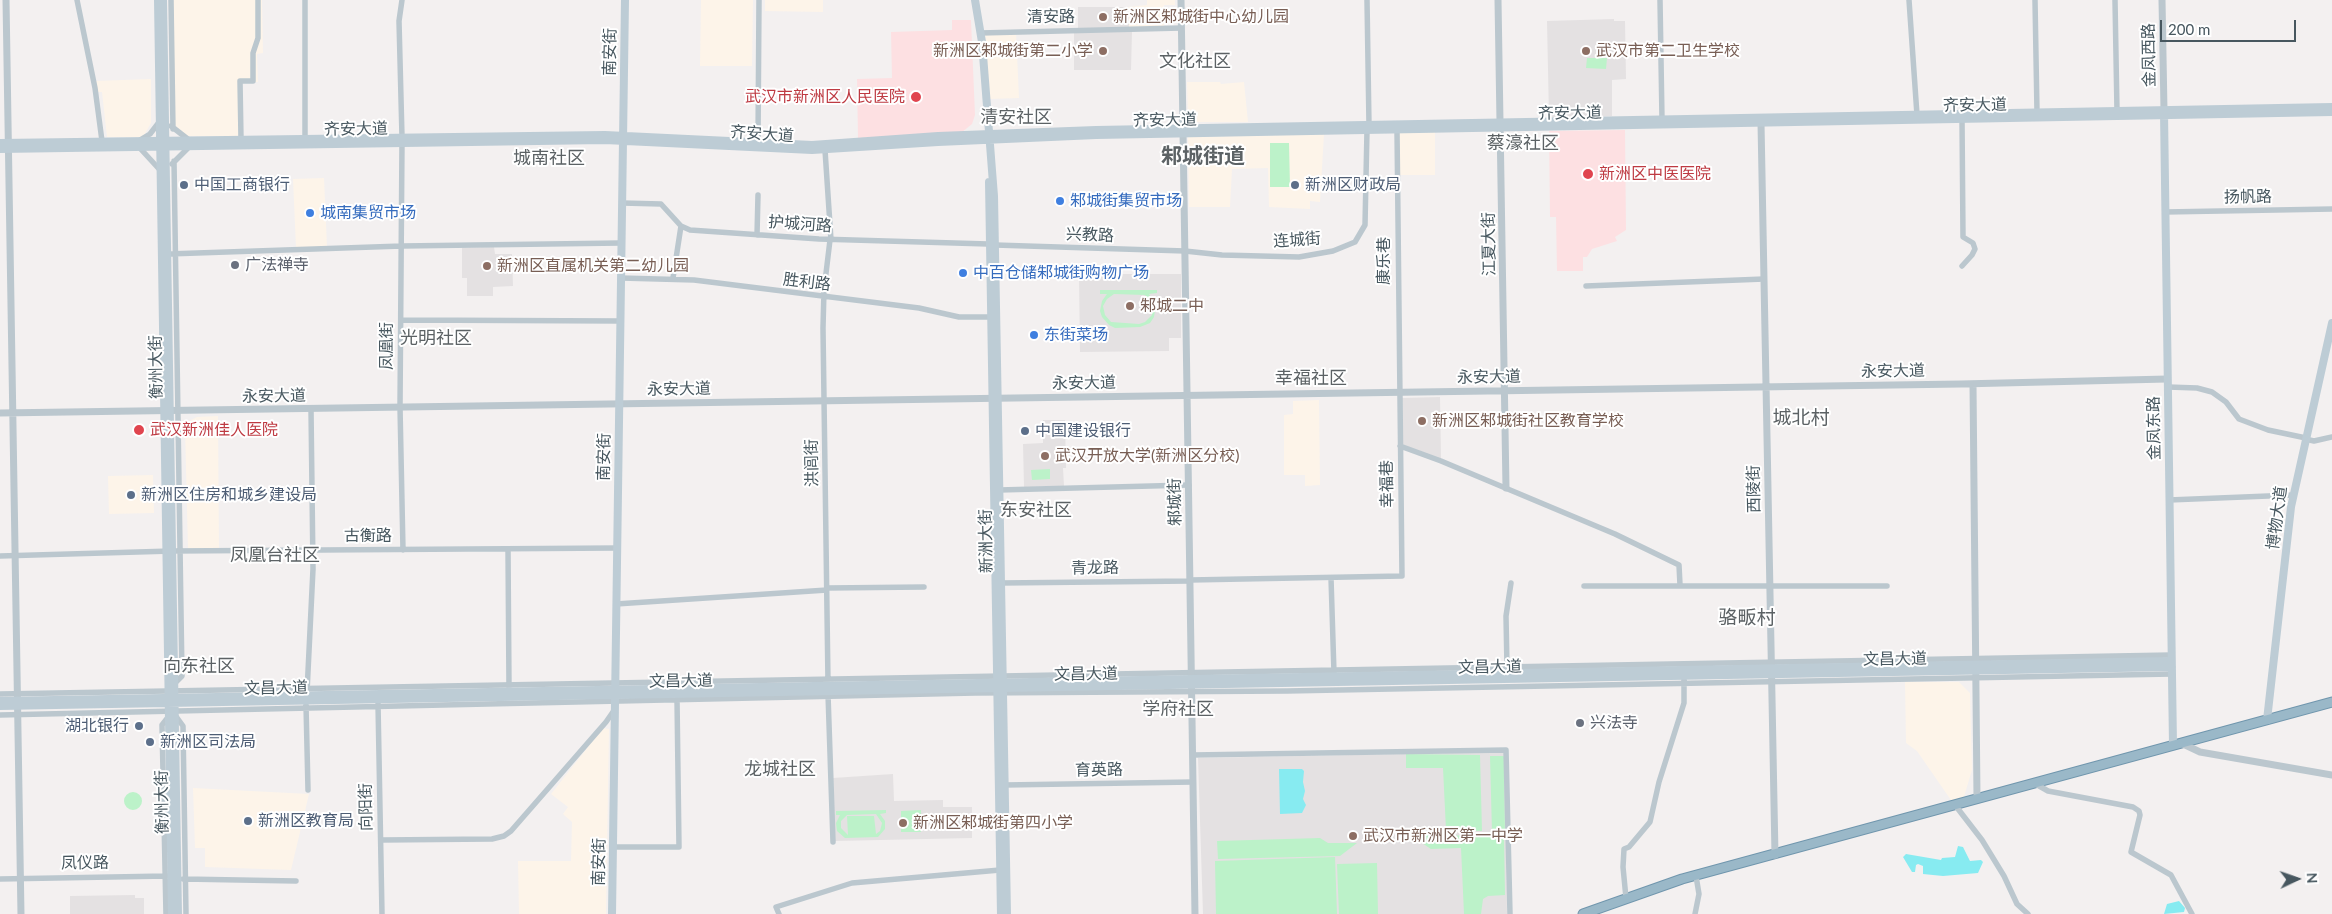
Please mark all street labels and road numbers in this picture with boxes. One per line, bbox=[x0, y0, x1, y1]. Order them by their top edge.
street label: 清安路 bbox=[1027, 7, 1075, 27]
street label: 金凤西路 bbox=[2139, 23, 2159, 87]
street label: 南安街 bbox=[600, 28, 620, 76]
street label: 齐安大道 bbox=[1943, 95, 2007, 115]
street label: 齐安大道 bbox=[1538, 103, 1602, 123]
street label: 齐安大道 bbox=[1133, 110, 1197, 130]
street label: 齐安大道 bbox=[324, 119, 388, 139]
street label: 齐安大道 bbox=[729, 122, 795, 146]
street label: 扬帆路 bbox=[2224, 187, 2272, 207]
street label: 护城河路 bbox=[767, 212, 833, 236]
street label: 江夏大街 bbox=[1479, 212, 1499, 276]
street label: 兴教路 bbox=[1066, 225, 1114, 245]
street label: 连城街 bbox=[1272, 229, 1322, 251]
street label: 康乐巷 bbox=[1374, 237, 1394, 285]
street label: 胜利路 bbox=[782, 270, 832, 294]
street label: 凤凰街 bbox=[377, 322, 397, 370]
street label: 衡州大街 bbox=[146, 335, 166, 399]
street label: 永安大道 bbox=[1861, 361, 1925, 381]
street label: 永安大道 bbox=[1457, 367, 1521, 387]
street label: 永安大道 bbox=[1052, 373, 1116, 393]
street label: 永安大道 bbox=[647, 379, 711, 399]
street label: 永安大道 bbox=[242, 386, 306, 406]
street label: 金凤东路 bbox=[2144, 396, 2164, 460]
street label: 南安街 bbox=[594, 433, 614, 481]
street label: 洪闾街 bbox=[802, 439, 822, 487]
street label: 幸福巷 bbox=[1377, 460, 1397, 508]
street label: 西陵街 bbox=[1744, 465, 1764, 513]
street label: 邾城街 bbox=[1165, 478, 1185, 526]
street label: 博物大道 bbox=[2263, 485, 2291, 551]
street label: 新洲大街 bbox=[976, 509, 996, 573]
street label: 古衡路 bbox=[344, 526, 392, 546]
street label: 青龙路 bbox=[1071, 558, 1119, 578]
street label: 文昌大道 bbox=[1863, 649, 1927, 669]
street label: 文昌大道 bbox=[1458, 657, 1522, 677]
street label: 文昌大道 bbox=[1054, 664, 1118, 684]
street label: 文昌大道 bbox=[649, 671, 713, 691]
street label: 文昌大道 bbox=[244, 678, 308, 698]
street label: 育英路 bbox=[1075, 760, 1123, 780]
street label: 衡州大街 bbox=[152, 770, 172, 834]
street label: 向阳街 bbox=[356, 783, 376, 831]
street label: 南安街 bbox=[589, 838, 609, 886]
street label: 凤仪路 bbox=[61, 853, 109, 873]

